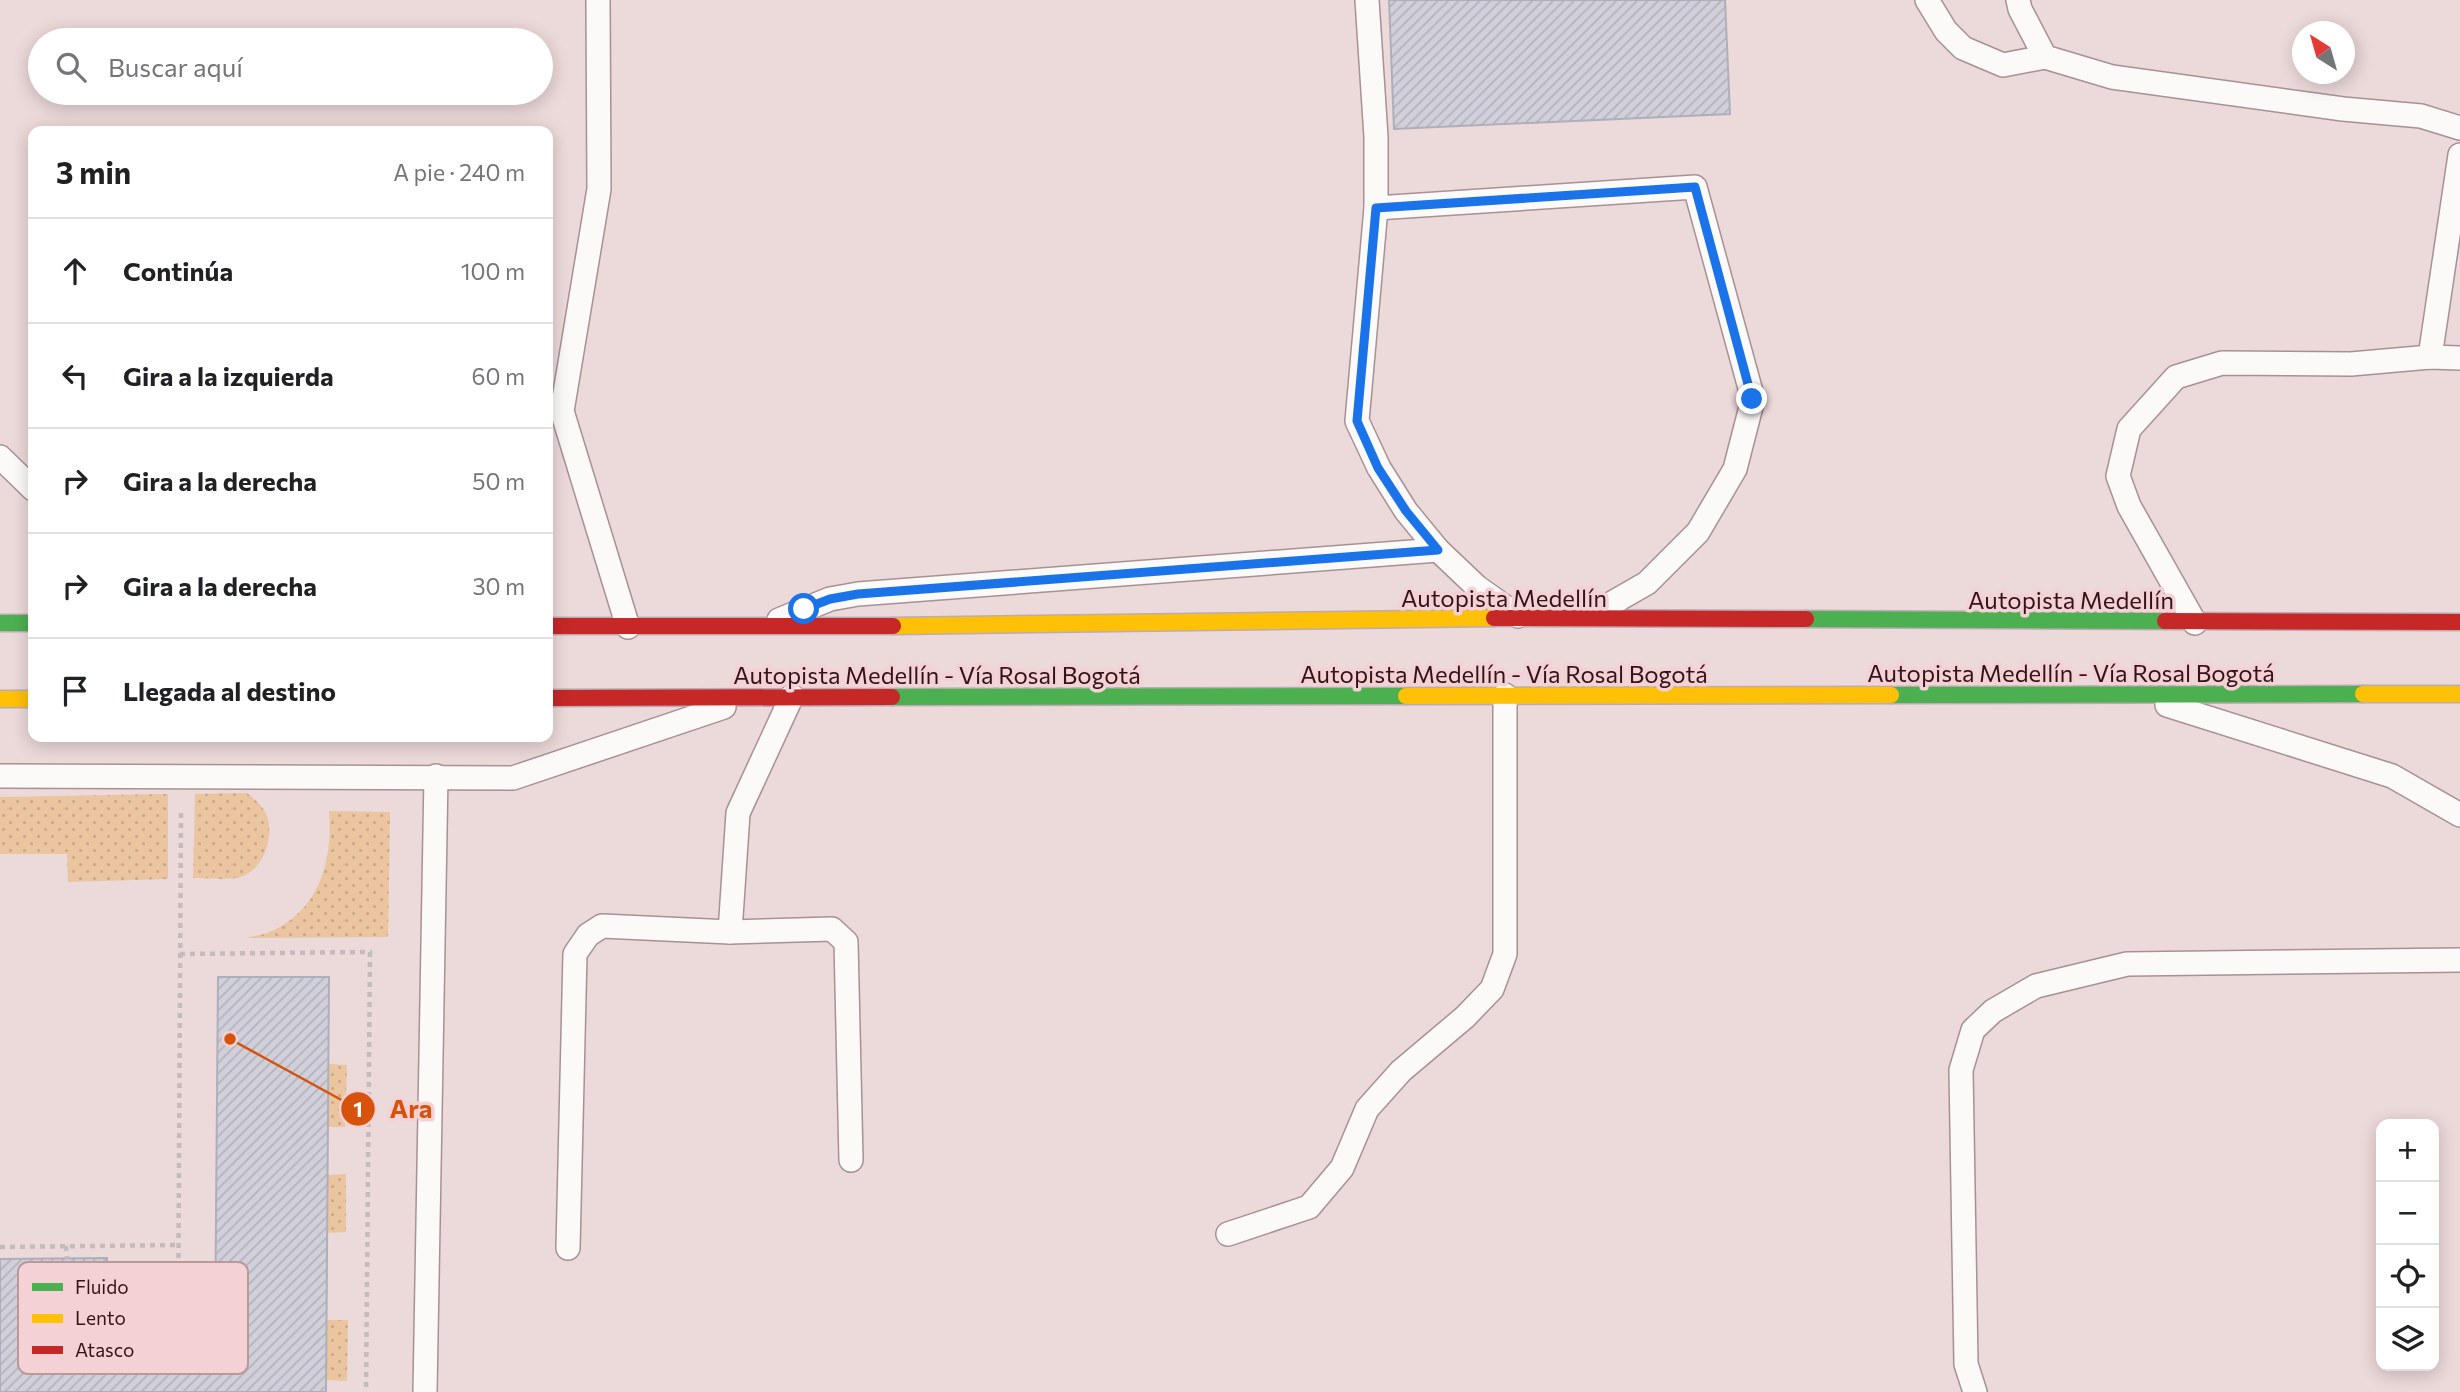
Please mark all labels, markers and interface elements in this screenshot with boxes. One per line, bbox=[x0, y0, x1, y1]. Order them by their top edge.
north arrow bbox=[2292, 21, 2355, 84]
search box bbox=[28, 28, 553, 105]
icon: search bbox=[52, 48, 90, 86]
text: Buscar aquí bbox=[108, 51, 243, 82]
text: 3 min bbox=[56, 153, 131, 190]
text: A pie · 240 m bbox=[393, 158, 525, 186]
icon: ahead bbox=[56, 252, 94, 290]
text: Continúa bbox=[123, 255, 233, 286]
text: 100 m bbox=[461, 257, 525, 285]
icon: left bbox=[56, 357, 94, 395]
text: Gira a la izquierda bbox=[123, 360, 334, 391]
text: 60 m bbox=[472, 362, 525, 390]
route end bbox=[1736, 383, 1767, 414]
icon: right bbox=[56, 462, 94, 500]
text: Gira a la derecha bbox=[123, 465, 317, 496]
text: 50 m bbox=[472, 467, 525, 495]
icon: right bbox=[56, 567, 94, 605]
text: Gira a la derecha bbox=[123, 570, 317, 601]
text: 30 m bbox=[472, 572, 525, 600]
street label: Autopista Medellín bbox=[1401, 583, 1607, 612]
street label: Autopista Medellín bbox=[1968, 585, 2174, 614]
route start bbox=[788, 593, 819, 624]
street label: Autopista Medellín - Vía Rosal Bogotá bbox=[1867, 658, 2275, 687]
street label: Autopista Medellín - Vía Rosal Bogotá bbox=[1300, 659, 1708, 688]
street label: Autopista Medellín - Vía Rosal Bogotá bbox=[733, 660, 1141, 689]
icon: arrive bbox=[56, 672, 94, 710]
text: Llegada al destino bbox=[123, 675, 336, 706]
callout: Ara bbox=[341, 1086, 447, 1133]
text: Ara bbox=[390, 1092, 432, 1123]
text: 1 bbox=[353, 1096, 363, 1121]
map controls bbox=[2376, 1119, 2439, 1371]
button: + bbox=[2376, 1119, 2439, 1182]
button: − bbox=[2376, 1182, 2439, 1245]
button: locate bbox=[2376, 1245, 2439, 1308]
legend bbox=[18, 1262, 248, 1374]
text: Fluido bbox=[75, 1275, 129, 1298]
text: Lento bbox=[75, 1306, 126, 1329]
button: layers bbox=[2376, 1308, 2439, 1371]
text: Atasco bbox=[75, 1338, 134, 1361]

